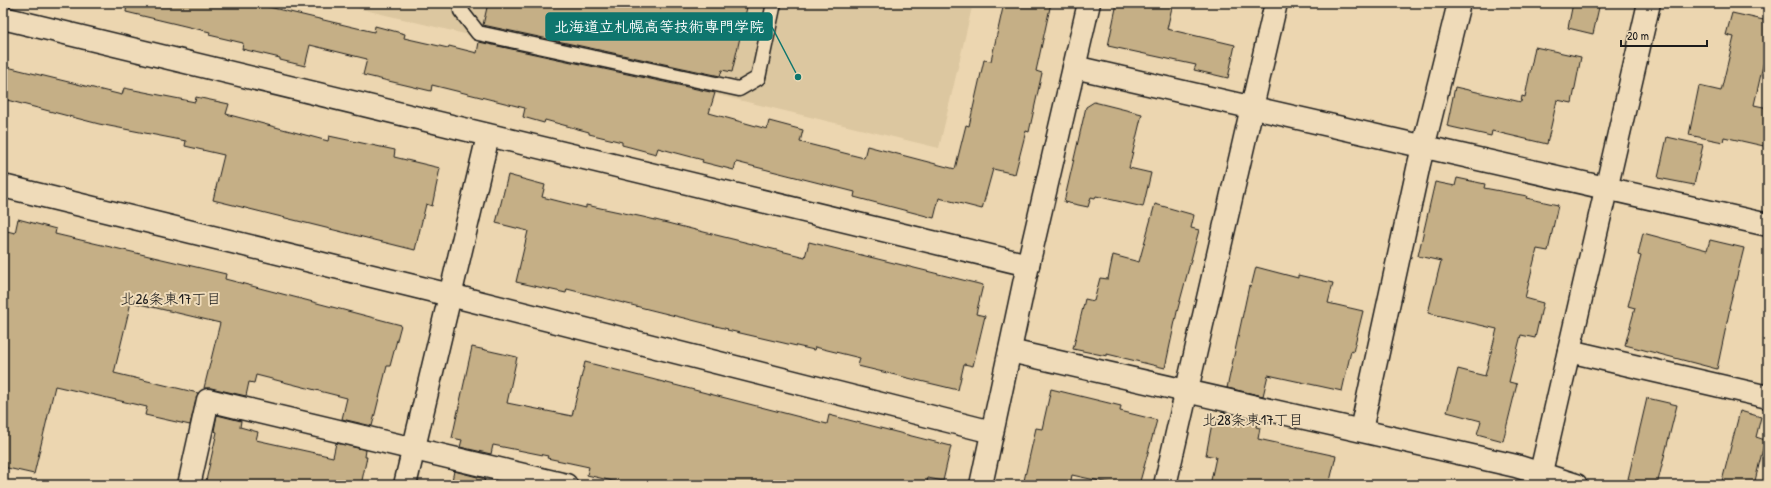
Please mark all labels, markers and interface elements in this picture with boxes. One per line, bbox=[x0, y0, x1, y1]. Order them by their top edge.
callout: 北海道立札幌高等技術専門学院 bbox=[546, 13, 772, 40]
text: 北海道立札幌高等技術専門学院 bbox=[554, 16, 764, 37]
scale bar bbox=[1621, 22, 1707, 48]
text: 20 m bbox=[1627, 27, 1649, 44]
district label: 北26条東17丁目 bbox=[121, 288, 221, 309]
district label: 北28条東17丁目 bbox=[1202, 409, 1304, 430]

